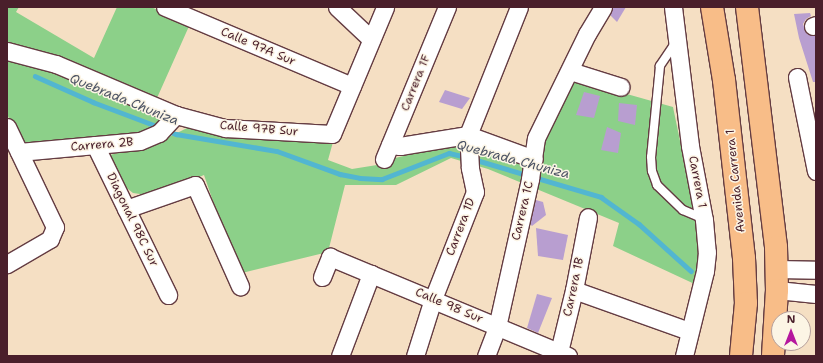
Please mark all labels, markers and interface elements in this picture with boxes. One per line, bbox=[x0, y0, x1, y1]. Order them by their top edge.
street label: Calle 97A Sur bbox=[218, 25, 298, 69]
street label: Carrera 1F bbox=[398, 53, 434, 113]
water label: Quebrada Chuniza bbox=[67, 71, 181, 129]
street label: Calle 97B Sur bbox=[219, 118, 299, 140]
street label: Avenida Carrera 1 bbox=[723, 129, 749, 233]
street label: Carrera 2B bbox=[70, 135, 134, 155]
water label: Quebrada Chuniza bbox=[455, 137, 571, 183]
street label: Carrera 1 bbox=[685, 155, 709, 209]
street label: Diagonal 98C Sur bbox=[103, 171, 161, 269]
street label: Carrera 1C bbox=[509, 180, 537, 242]
street label: Carrera 1D bbox=[443, 196, 479, 258]
street label: Carrera 1B bbox=[561, 256, 587, 318]
street label: Calle 98 Sur bbox=[413, 285, 485, 327]
north arrow bbox=[771, 311, 811, 351]
text: N bbox=[787, 312, 795, 327]

